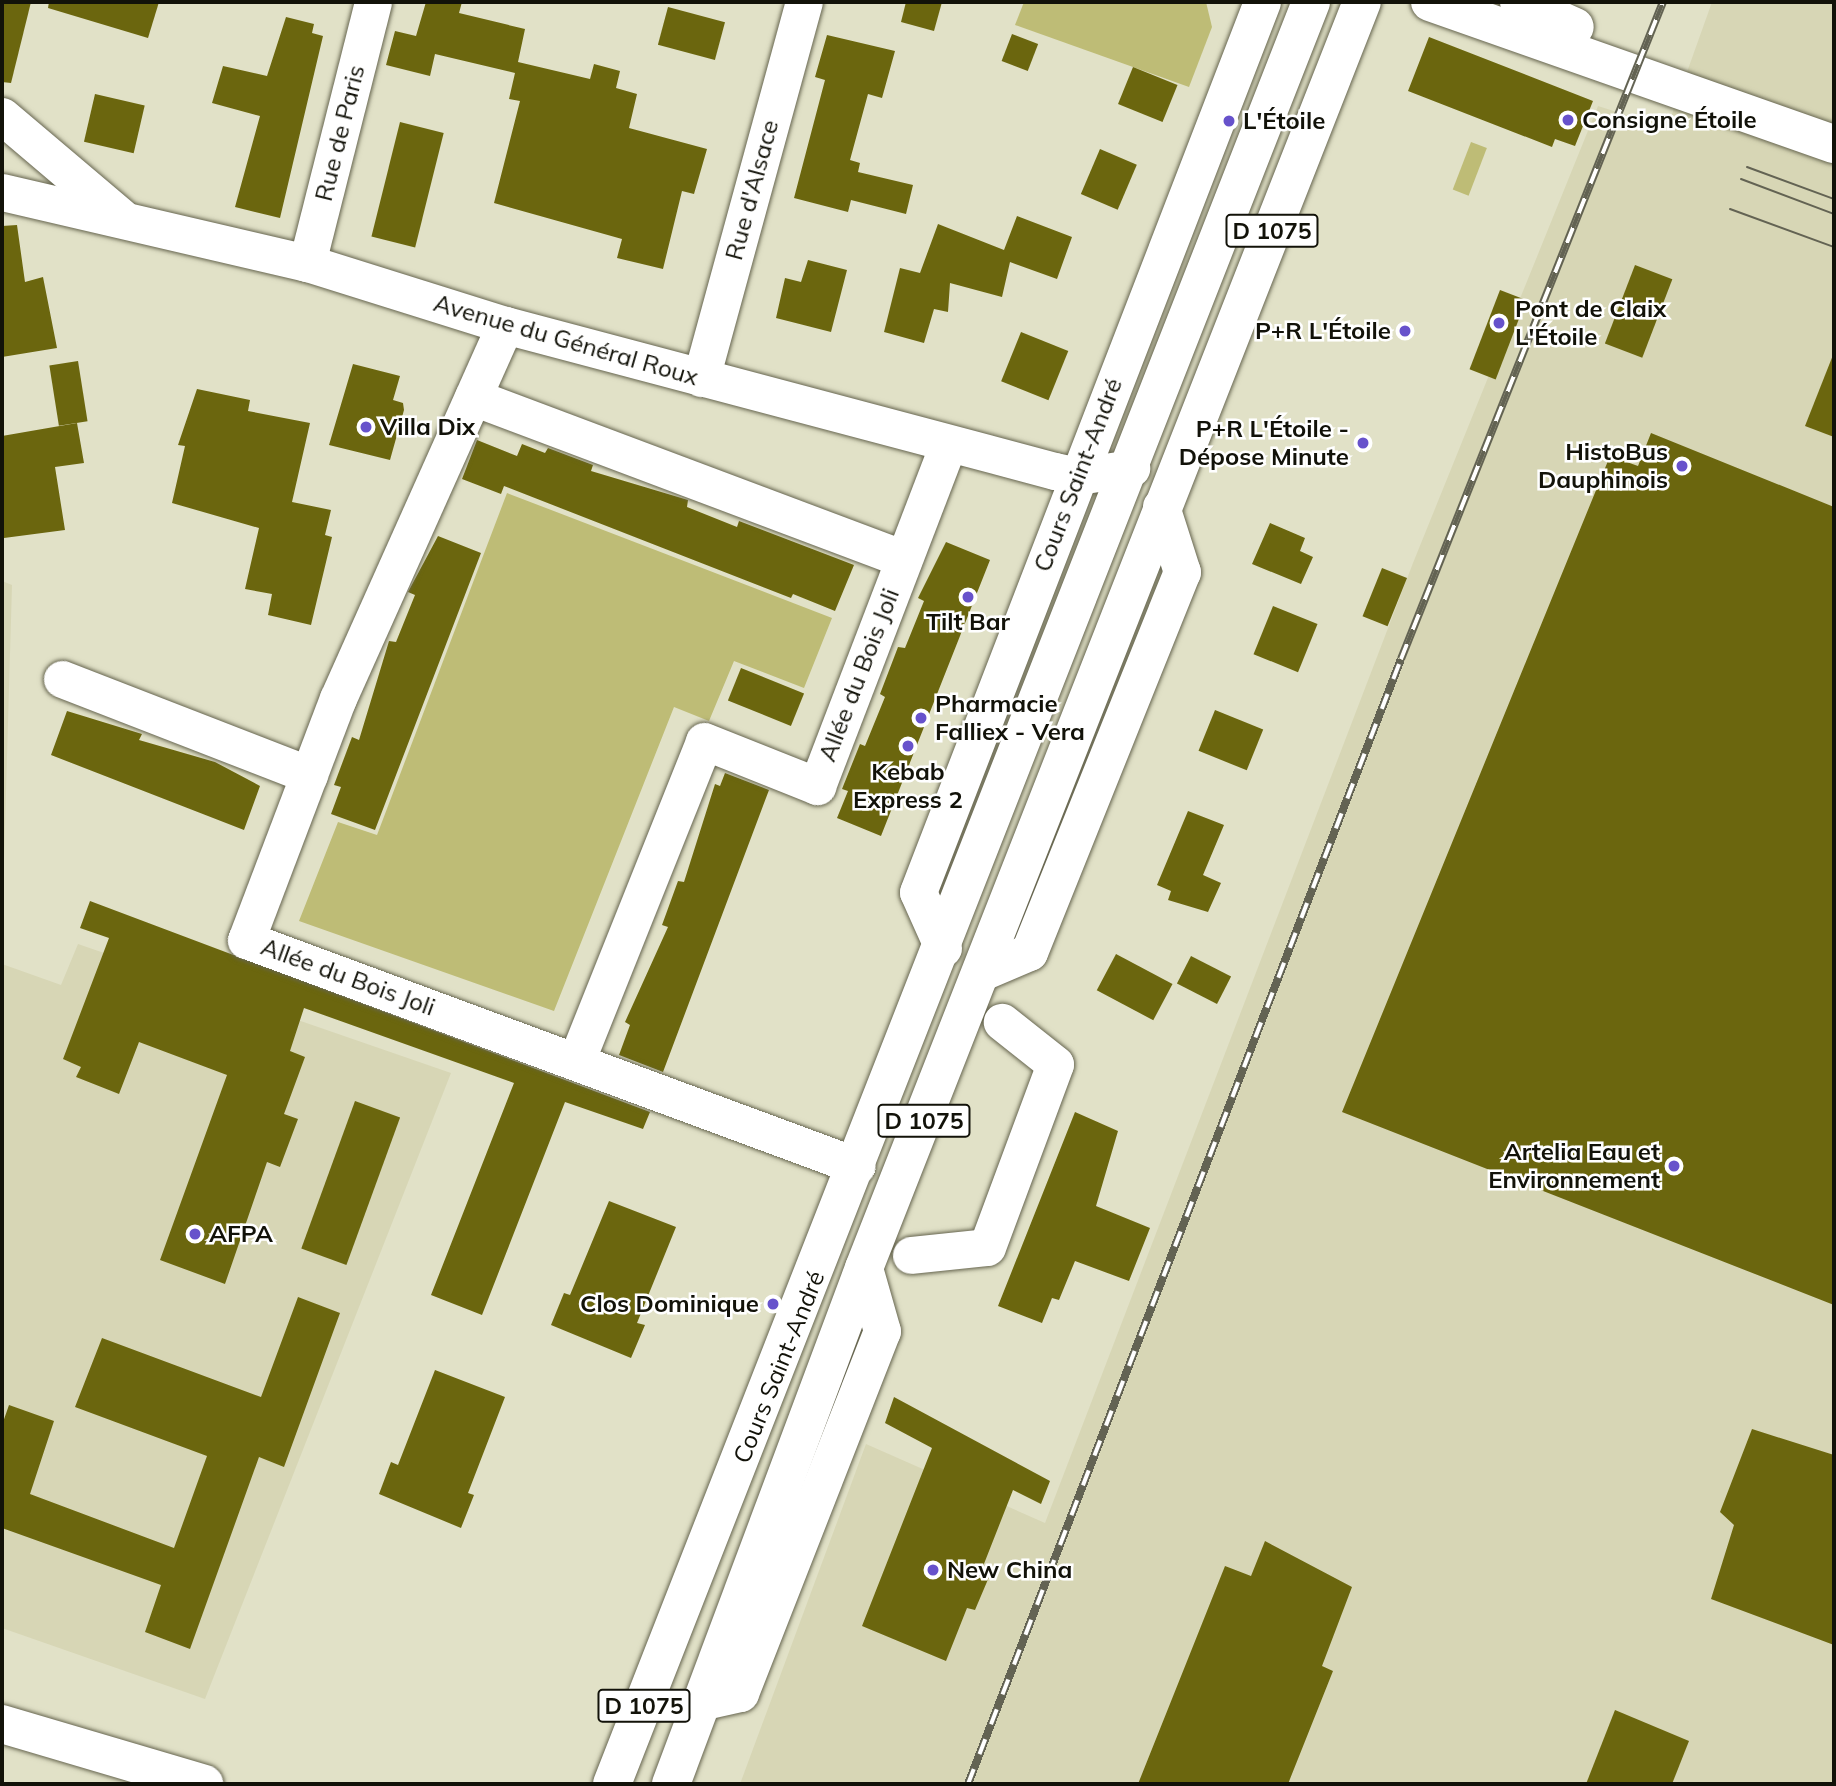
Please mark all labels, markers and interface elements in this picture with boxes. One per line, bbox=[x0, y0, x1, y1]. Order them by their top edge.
street label: Rue de Paris bbox=[309, 62, 371, 204]
place label: Consigne Étoile bbox=[1582, 106, 1757, 134]
place label: L'Étoile bbox=[1243, 107, 1325, 135]
marker: Consigne Étoile bbox=[1560, 112, 1576, 128]
marker: L'Étoile bbox=[1221, 113, 1237, 129]
street label: Rue d'Alsace bbox=[719, 117, 785, 263]
road number: D 1075 bbox=[1225, 212, 1319, 250]
street label: Avenue du Général Roux bbox=[430, 288, 702, 392]
place label: Pont de Claix L'Étoile bbox=[1515, 295, 1666, 351]
marker: Pont de Claix L'Étoile bbox=[1489, 313, 1509, 333]
place label: P+R L'Étoile bbox=[1255, 317, 1391, 345]
marker: P+R L'Étoile bbox=[1397, 323, 1413, 339]
street label: Cours Saint-André bbox=[1028, 374, 1128, 576]
place label: Villa Dix bbox=[380, 413, 475, 441]
place label: P+R L'Étoile - Dépose Minute bbox=[1179, 415, 1349, 471]
marker: Villa Dix bbox=[358, 419, 374, 435]
marker: P+R L'Étoile - Dépose Minute bbox=[1355, 435, 1371, 451]
place label: HistoBus Dauphinois bbox=[1538, 438, 1668, 494]
marker: HistoBus Dauphinois bbox=[1674, 458, 1690, 474]
street label: Allée du Bois Joli bbox=[813, 584, 905, 766]
marker: Tilt Bar bbox=[960, 589, 976, 605]
place label: Tilt Bar bbox=[926, 608, 1010, 636]
place label: Pharmacie Falliex - Vera bbox=[935, 690, 1085, 746]
marker: Pharmacie Falliex - Vera bbox=[913, 710, 929, 726]
marker: Kebab Express 2 bbox=[900, 738, 916, 754]
place label: Kebab Express 2 bbox=[853, 758, 963, 814]
street label: Allée du Bois Joli bbox=[257, 932, 439, 1022]
road number: D 1075 bbox=[877, 1102, 971, 1140]
place label: Artelia Eau et Environnement bbox=[1488, 1138, 1660, 1194]
marker: Artelia Eau et Environnement bbox=[1666, 1158, 1682, 1174]
place label: AFPA bbox=[209, 1220, 273, 1248]
marker: AFPA bbox=[187, 1226, 203, 1242]
street label: Cours Saint-André bbox=[727, 1267, 831, 1467]
place label: Clos Dominique bbox=[580, 1290, 759, 1318]
marker: Clos Dominique bbox=[765, 1296, 781, 1312]
place label: New China bbox=[947, 1556, 1072, 1584]
marker: New China bbox=[925, 1562, 941, 1578]
road number: D 1075 bbox=[597, 1686, 691, 1726]

